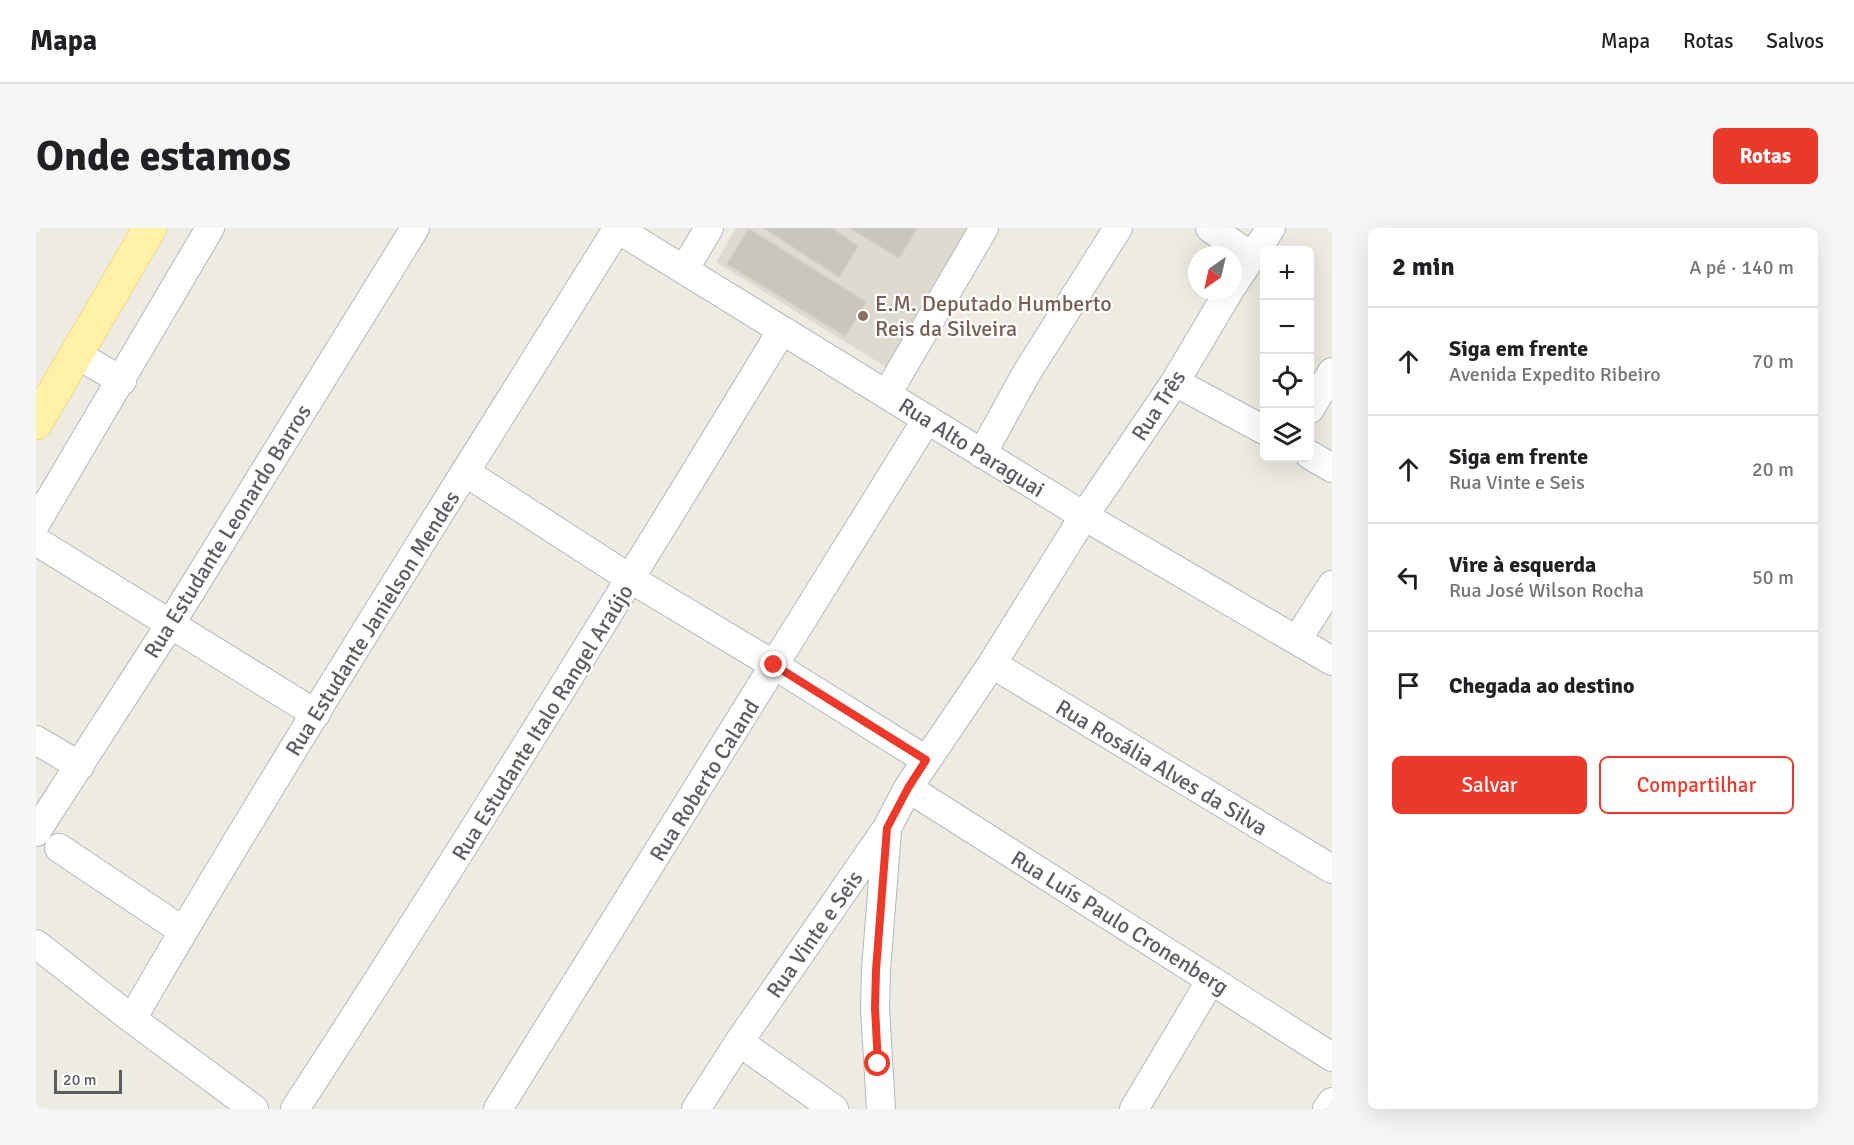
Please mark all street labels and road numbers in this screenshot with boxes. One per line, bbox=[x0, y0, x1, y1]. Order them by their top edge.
street label: Rua Três bbox=[1126, 365, 1191, 446]
street label: Rua Alto Paraguai bbox=[894, 392, 1050, 503]
street label: Rua Estudante Leonardo Barros bbox=[138, 399, 317, 663]
street label: Rua Estudante Janielson Mendes bbox=[279, 486, 465, 761]
street label: Rua Estudante Italo Rangel Araújo bbox=[446, 579, 639, 865]
street label: Rua Roberto Caland bbox=[644, 694, 765, 866]
street label: Rua Rosália Alves da Silva bbox=[1051, 694, 1272, 841]
street label: Rua Luís Paulo Cronenberg bbox=[1006, 844, 1233, 1000]
street label: Rua Vinte e Seis bbox=[761, 865, 868, 1003]

